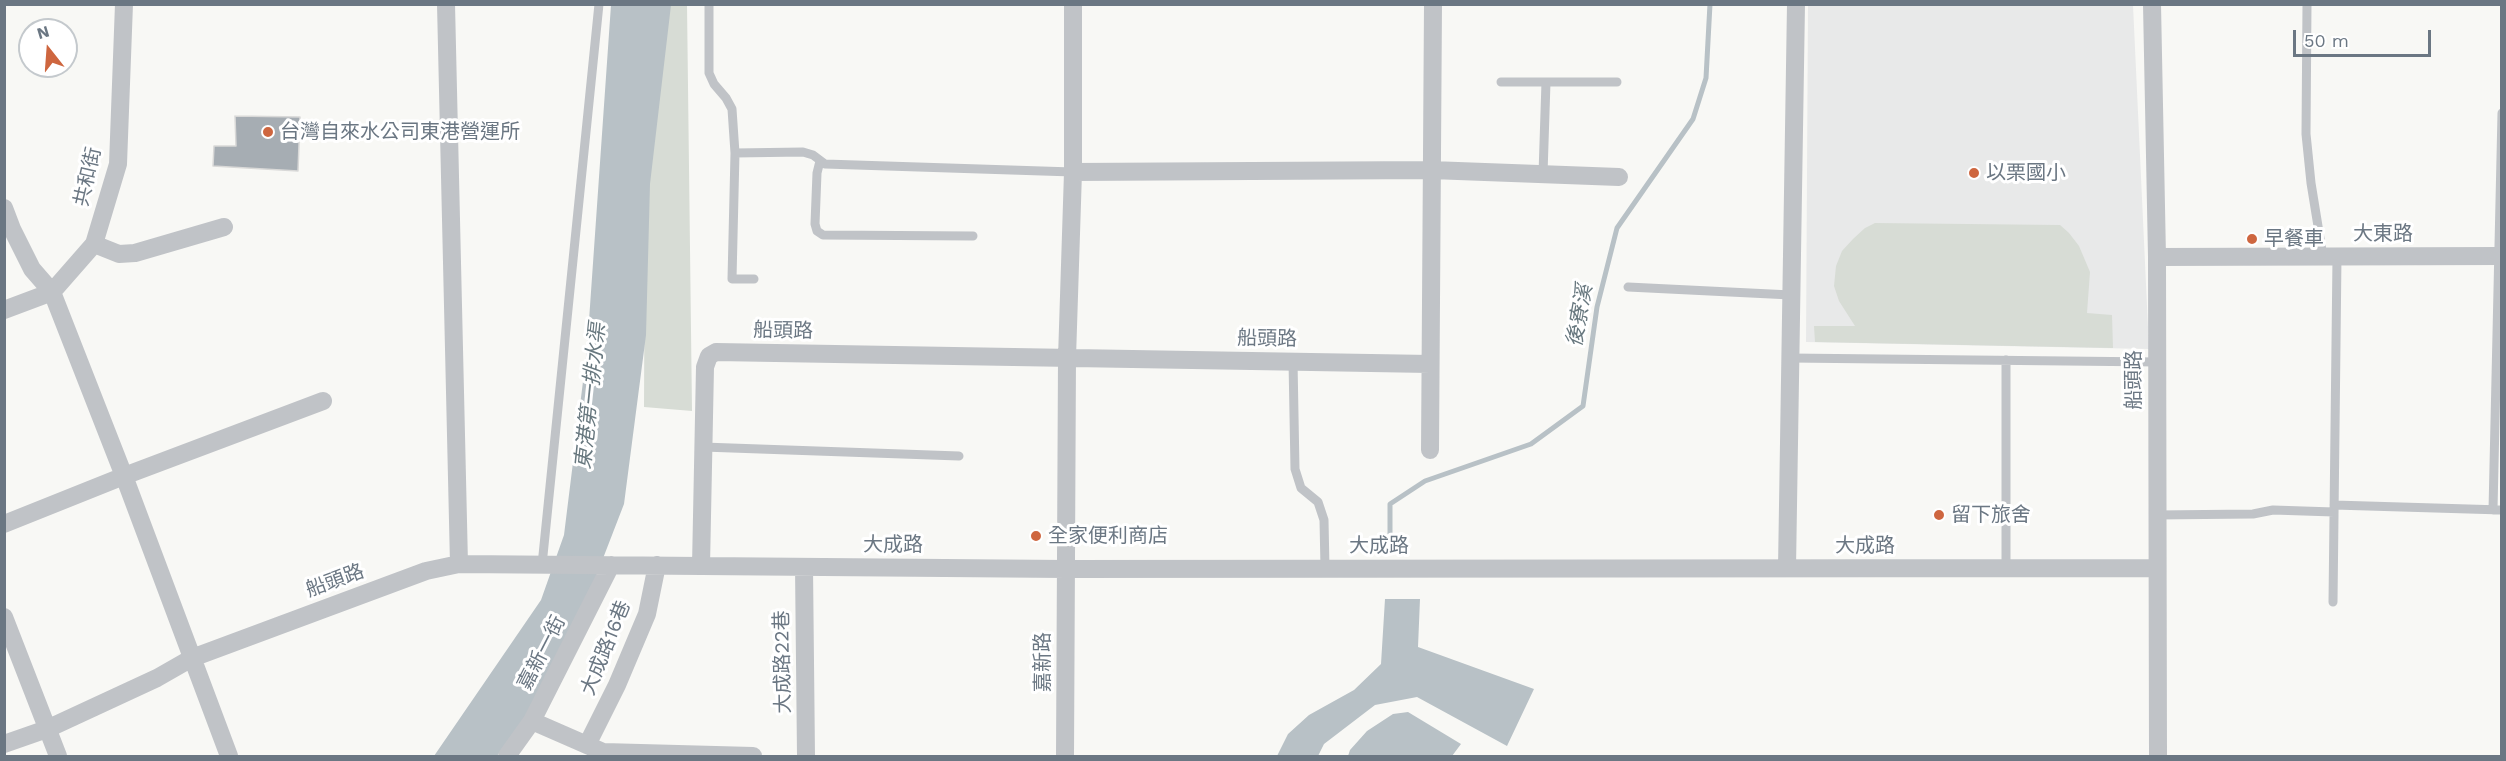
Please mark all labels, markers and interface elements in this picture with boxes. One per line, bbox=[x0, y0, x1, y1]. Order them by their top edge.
north arrow bbox=[18, 18, 78, 78]
scale bar bbox=[2296, 18, 2434, 56]
text: N bbox=[35, 21, 52, 43]
text: 50 m bbox=[2304, 30, 2349, 51]
place label: 台灣自來水公司東港營運所 bbox=[280, 120, 520, 144]
marker: 台灣自來水公司東港營運所 bbox=[261, 125, 275, 139]
street label: 共和街 bbox=[70, 145, 106, 209]
place label: 以栗國小 bbox=[1986, 161, 2066, 185]
marker: 以栗國小 bbox=[1967, 166, 1981, 180]
street label: 大東路 bbox=[2353, 222, 2413, 246]
place label: 早餐車 bbox=[2264, 227, 2324, 251]
marker: 早餐車 bbox=[2245, 232, 2259, 246]
water label: 後寮溪 bbox=[1562, 283, 1598, 349]
street label: 船頭路 bbox=[753, 318, 813, 344]
water label: 東港第一排水渠 bbox=[571, 322, 611, 470]
street label: 船頭路 bbox=[1237, 326, 1297, 352]
street label: 船頭路 bbox=[2122, 350, 2146, 410]
place label: 留下旅舍 bbox=[1951, 503, 2031, 527]
marker: 留下旅舍 bbox=[1932, 508, 1946, 522]
place label: 全家便利商店 bbox=[1048, 524, 1168, 548]
marker: 全家便利商店 bbox=[1029, 529, 1043, 543]
street label: 大成路 bbox=[863, 533, 923, 557]
street label: 大成路 bbox=[1349, 534, 1409, 558]
street label: 大成路 bbox=[1835, 534, 1895, 558]
street label: 船頭路 bbox=[303, 559, 367, 603]
street label: 大成路16巷 bbox=[576, 597, 636, 699]
street label: 大成路22巷 bbox=[770, 610, 796, 714]
street label: 嘉新一街 bbox=[513, 612, 571, 694]
street label: 嘉新路 bbox=[1031, 632, 1055, 692]

